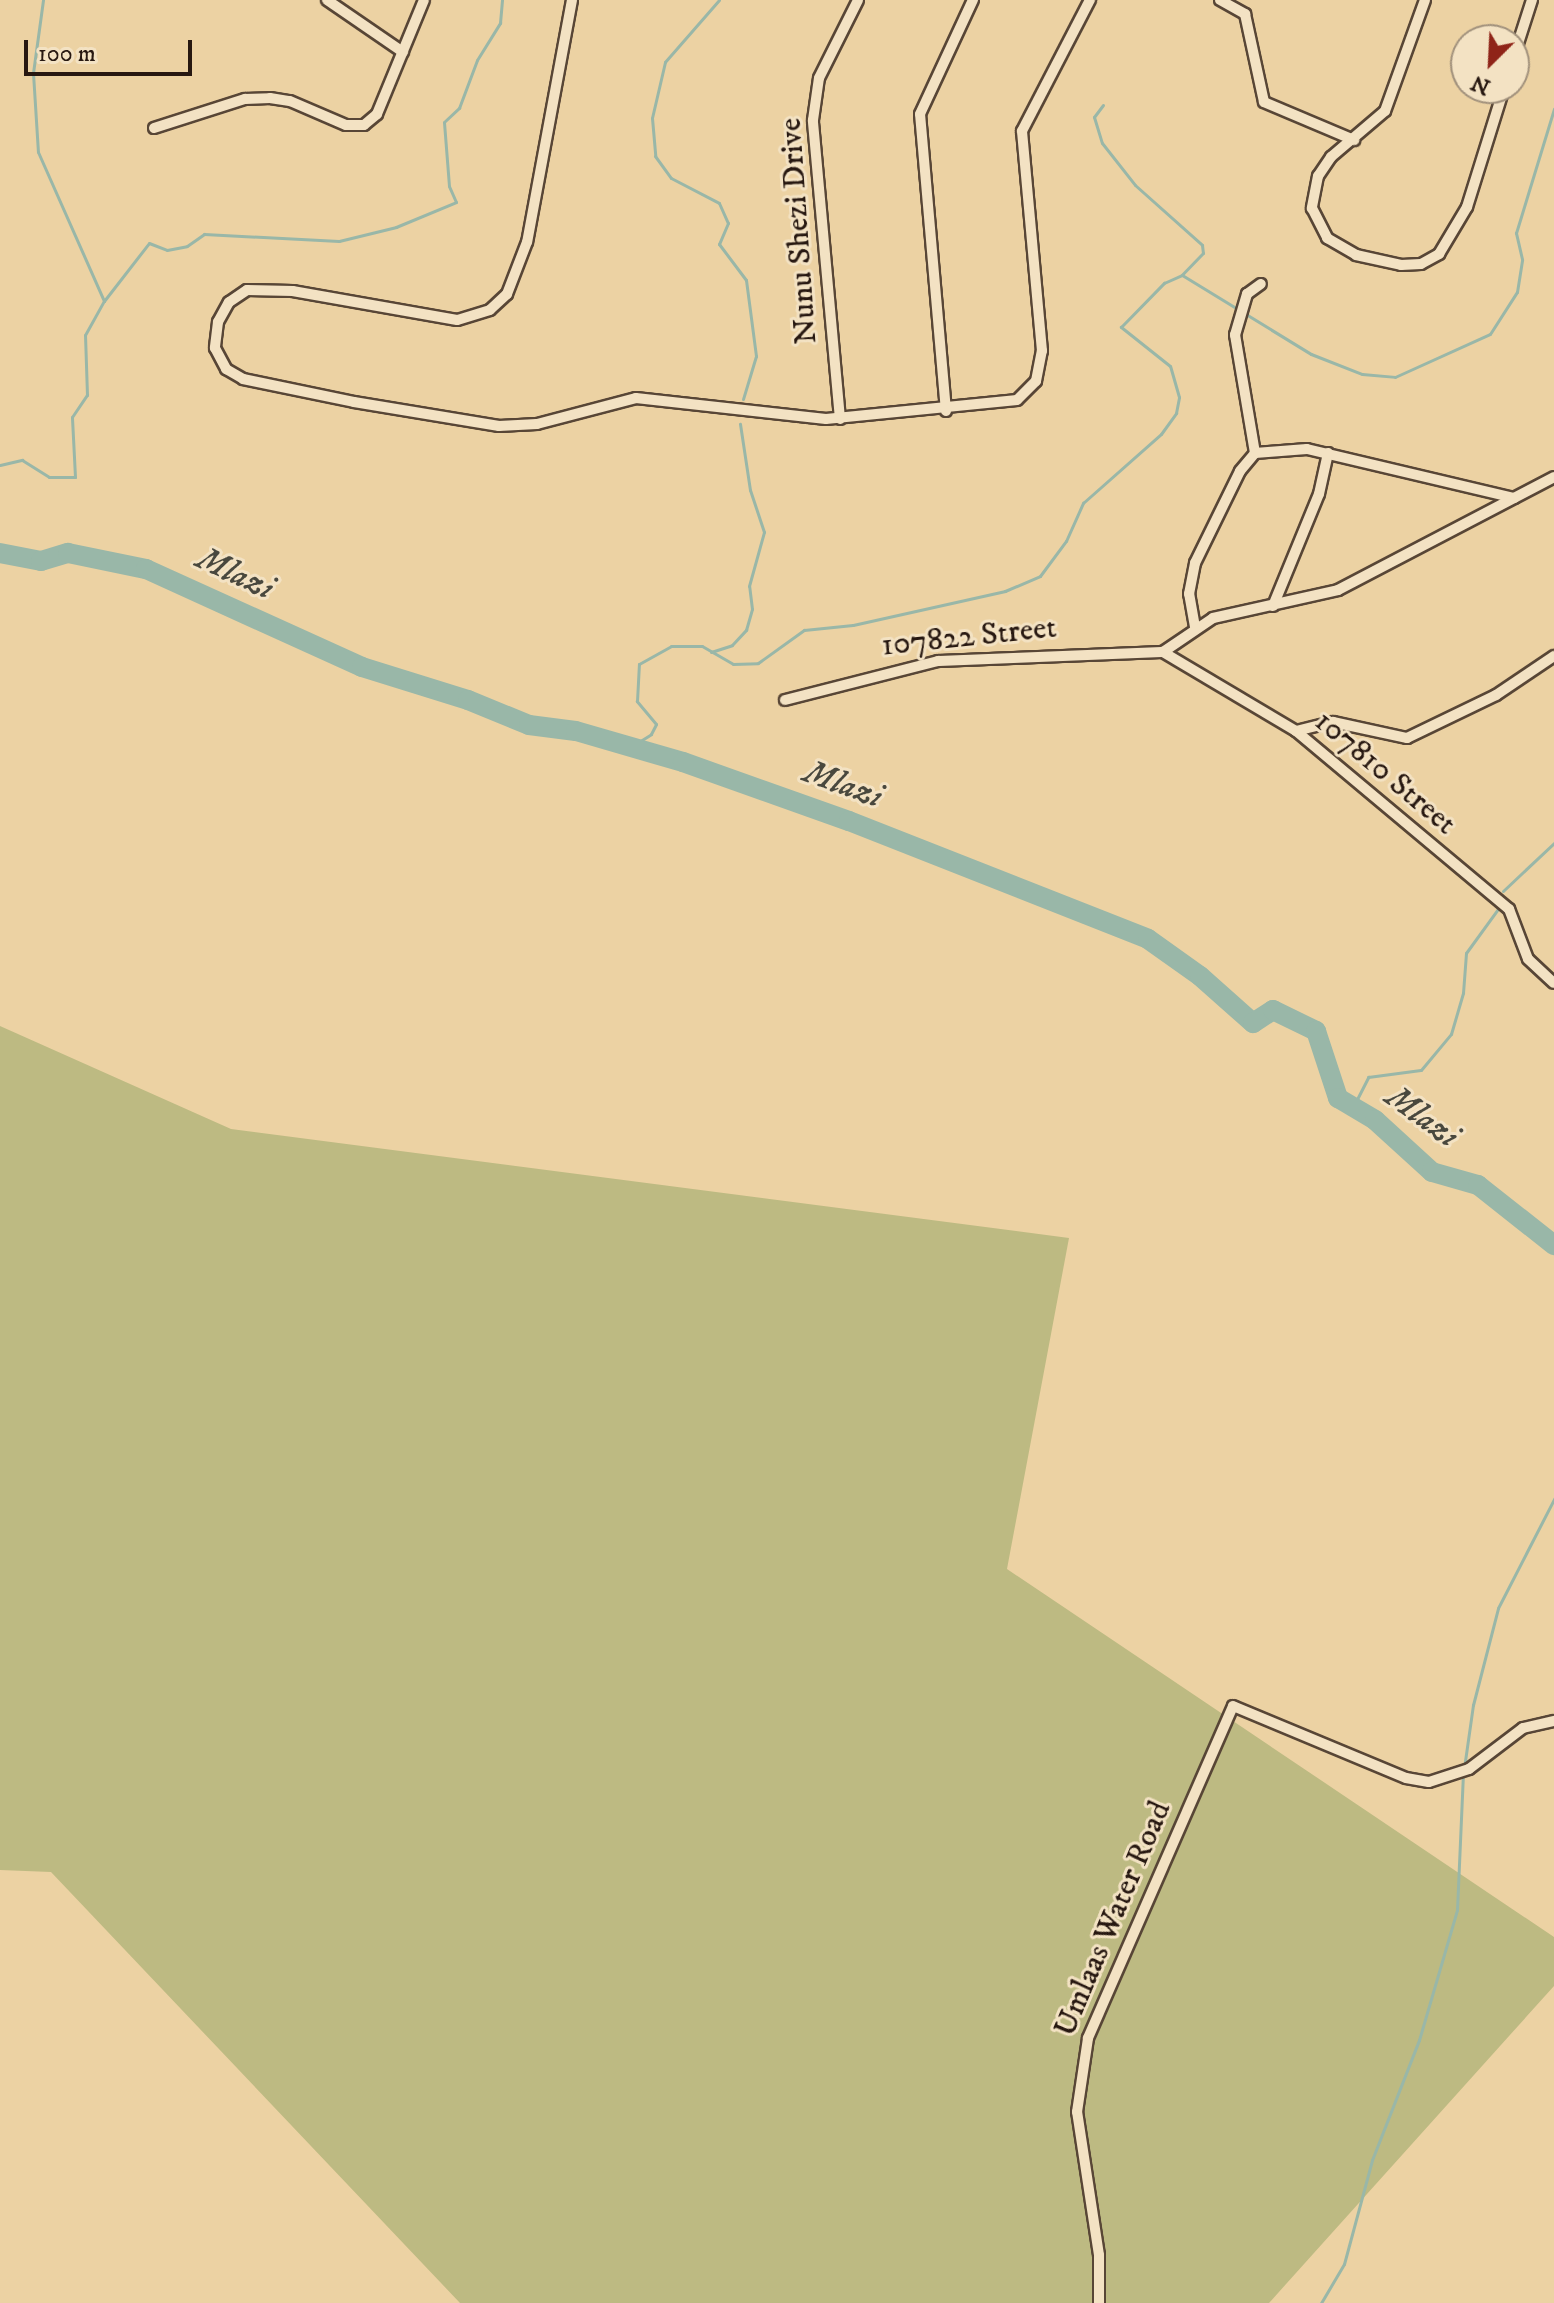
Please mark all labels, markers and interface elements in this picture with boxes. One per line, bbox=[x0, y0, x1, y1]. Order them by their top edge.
scale bar bbox=[28, 24, 196, 74]
north arrow bbox=[1450, 24, 1530, 104]
text: 100 m bbox=[38, 39, 96, 69]
text: N bbox=[1467, 69, 1495, 101]
street label: Nunu Shezi Drive bbox=[772, 117, 826, 345]
water label: Mlazi bbox=[190, 538, 280, 610]
street label: 107822 Street bbox=[880, 609, 1058, 665]
street label: 107810 Street bbox=[1306, 703, 1464, 843]
water label: Mlazi bbox=[798, 752, 888, 818]
water label: Mlazi bbox=[1377, 1077, 1467, 1157]
street label: Umlaas Water Road bbox=[1046, 1796, 1180, 2042]

